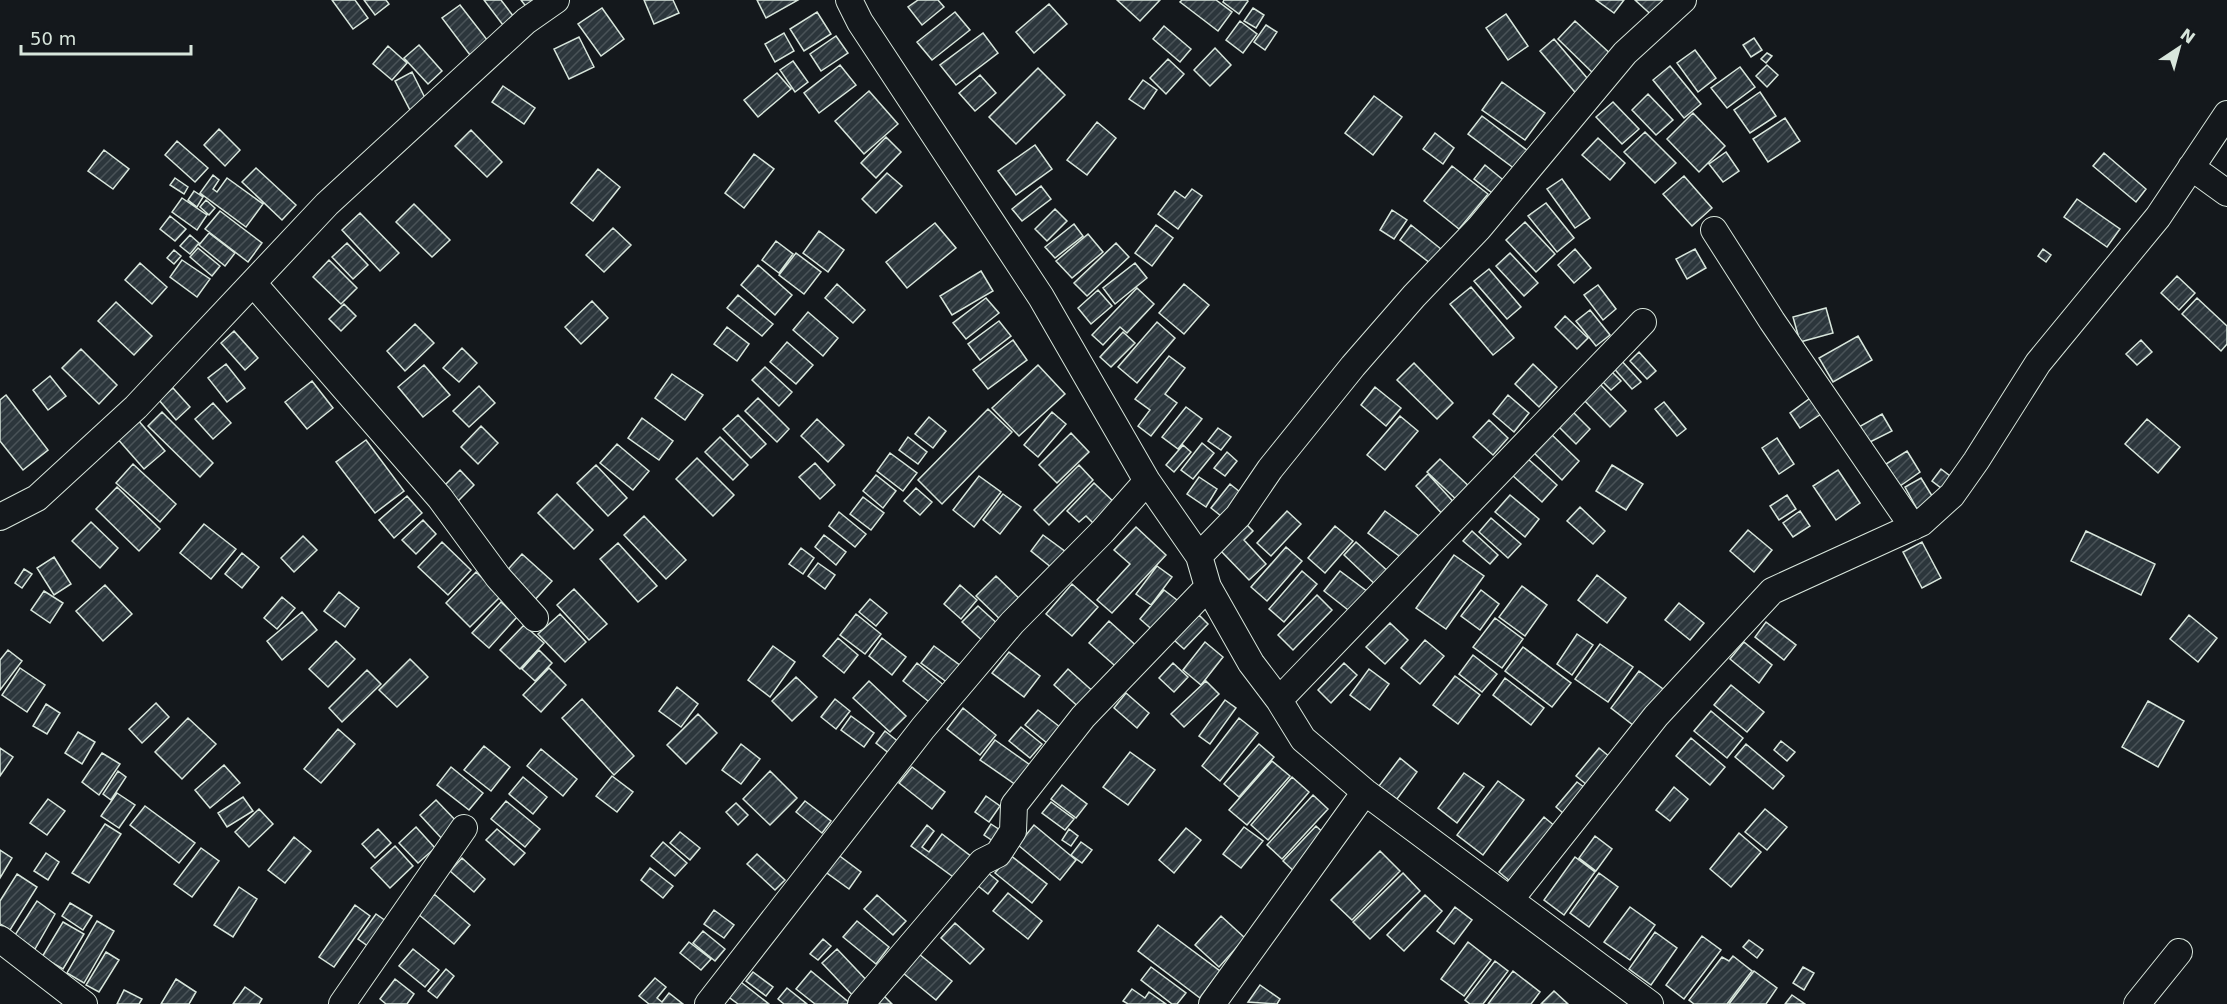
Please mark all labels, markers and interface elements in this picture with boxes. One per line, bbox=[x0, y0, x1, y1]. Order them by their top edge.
scale bar bbox=[21, 18, 190, 56]
north arrow bbox=[2149, 18, 2209, 78]
text: N bbox=[2177, 25, 2199, 48]
text: 50 m bbox=[30, 28, 76, 49]

